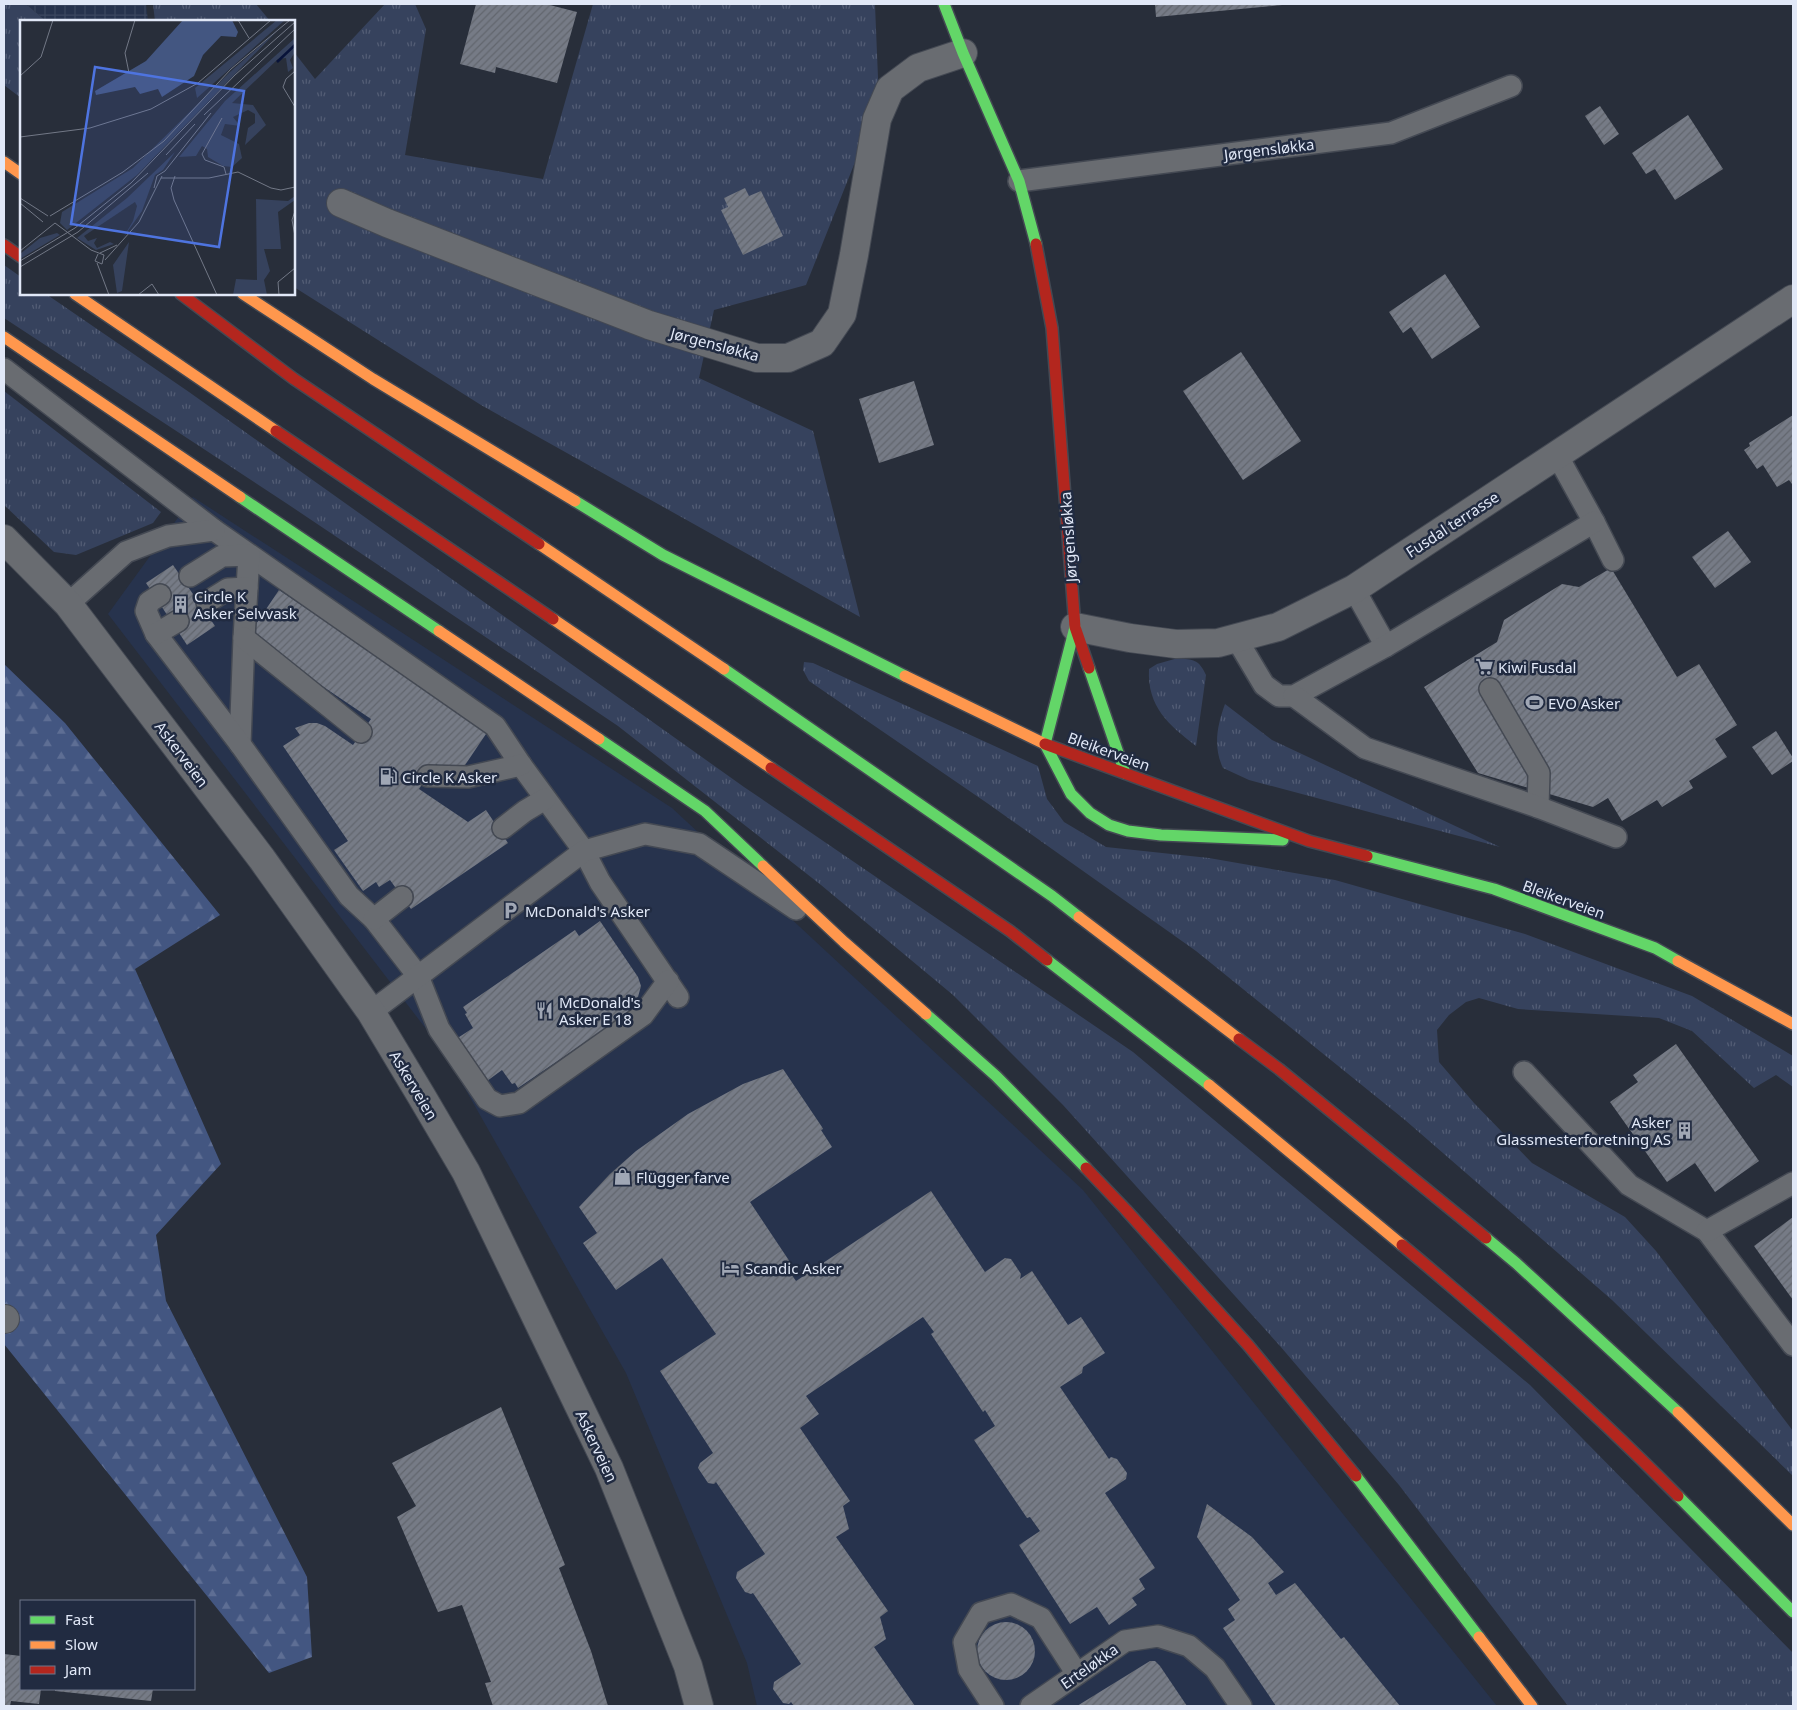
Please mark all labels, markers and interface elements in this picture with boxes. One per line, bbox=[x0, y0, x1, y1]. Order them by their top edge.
inset map bbox=[20, 20, 295, 295]
street label: Jørgensløkka bbox=[1221, 134, 1315, 165]
street label: Jørgensløkka bbox=[667, 322, 761, 365]
street label: Fusdal terrasse bbox=[1402, 487, 1502, 561]
street label: Jørgensløkka bbox=[1055, 491, 1081, 585]
place label: Circle K Asker Selvvask bbox=[194, 586, 297, 623]
building icon: Circle K Asker Selvvask bbox=[170, 595, 190, 615]
supermarket icon: Kiwi Fusdal bbox=[1474, 657, 1494, 677]
place label: Kiwi Fusdal bbox=[1498, 657, 1576, 677]
sports icon: EVO Asker bbox=[1524, 693, 1544, 713]
place label: EVO Asker bbox=[1548, 693, 1620, 713]
street label: Askerveien bbox=[151, 717, 213, 791]
street label: Bleikerveien bbox=[1065, 727, 1153, 775]
fuel station icon: Circle K Asker bbox=[378, 767, 398, 787]
place label: Circle K Asker bbox=[402, 767, 497, 787]
street label: Bleikerveien bbox=[1520, 875, 1608, 923]
parking icon: McDonald's Asker bbox=[501, 901, 521, 921]
place label: McDonald's Asker bbox=[525, 901, 650, 921]
place label: McDonald's Asker E 18 bbox=[559, 992, 641, 1029]
restaurant icon: McDonald's Asker E 18 bbox=[535, 1001, 555, 1021]
street label: Askerveien bbox=[386, 1047, 442, 1123]
place label: Asker Glassmesterforetning AS bbox=[1496, 1112, 1671, 1149]
building icon: Asker Glassmesterforetning AS bbox=[1675, 1121, 1695, 1141]
shop icon: Flügger farve bbox=[612, 1167, 632, 1187]
place label: Flügger farve bbox=[636, 1167, 730, 1187]
hotel icon: Scandic Asker bbox=[721, 1258, 741, 1278]
place label: Scandic Asker bbox=[745, 1258, 842, 1278]
street label: Askerveien bbox=[572, 1407, 622, 1485]
legend bbox=[20, 1600, 195, 1690]
text: Fast bbox=[65, 1609, 94, 1629]
text: Slow bbox=[65, 1634, 98, 1654]
street label: Erteløkka bbox=[1056, 1639, 1122, 1693]
text: Jam bbox=[63, 1659, 92, 1679]

